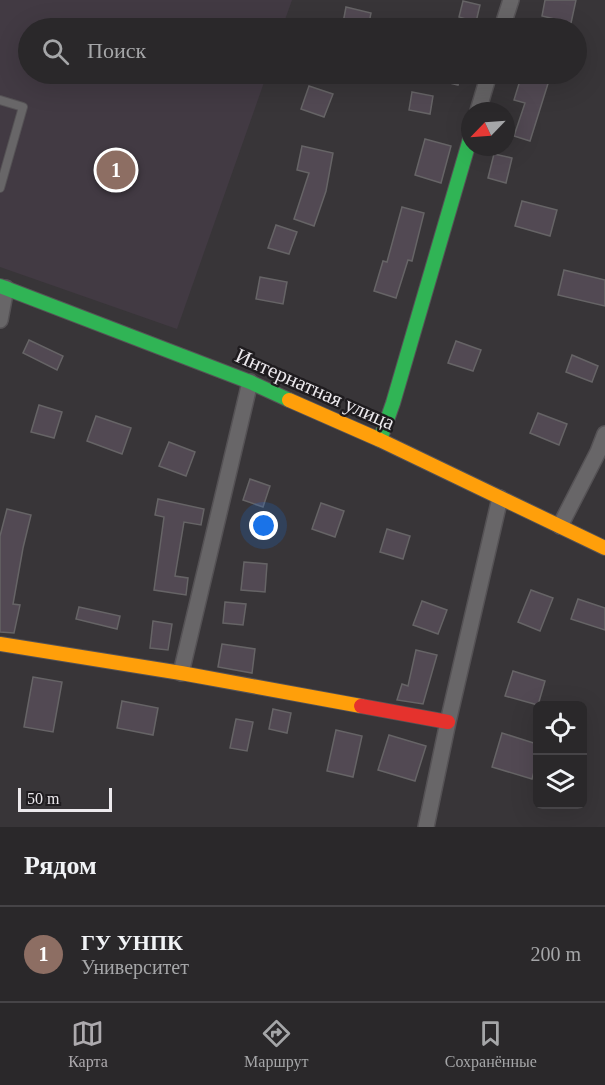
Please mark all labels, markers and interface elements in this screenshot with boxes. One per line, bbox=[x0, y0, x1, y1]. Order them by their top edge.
search box bbox=[18, 18, 587, 84]
icon: search bbox=[39, 35, 72, 68]
text: Поиск bbox=[87, 38, 146, 63]
north arrow bbox=[461, 102, 515, 156]
pin: 1 bbox=[96, 148, 136, 192]
street label: Интернатная улица bbox=[232, 343, 399, 435]
your location bbox=[249, 511, 278, 540]
map controls bbox=[533, 701, 587, 809]
button: locate bbox=[533, 701, 587, 755]
button: layers bbox=[533, 755, 587, 809]
scale bar bbox=[18, 785, 112, 812]
text: 50 m bbox=[27, 790, 59, 807]
text: Рядом bbox=[24, 851, 97, 880]
text: ГУ УНПК bbox=[81, 930, 183, 955]
text: 1 bbox=[39, 943, 49, 965]
text: 200 m bbox=[530, 943, 581, 965]
text: Университет bbox=[81, 956, 189, 978]
tab: Карта bbox=[68, 1017, 108, 1071]
tab: Маршрут bbox=[244, 1017, 309, 1071]
tab: Сохранённые bbox=[445, 1017, 537, 1071]

